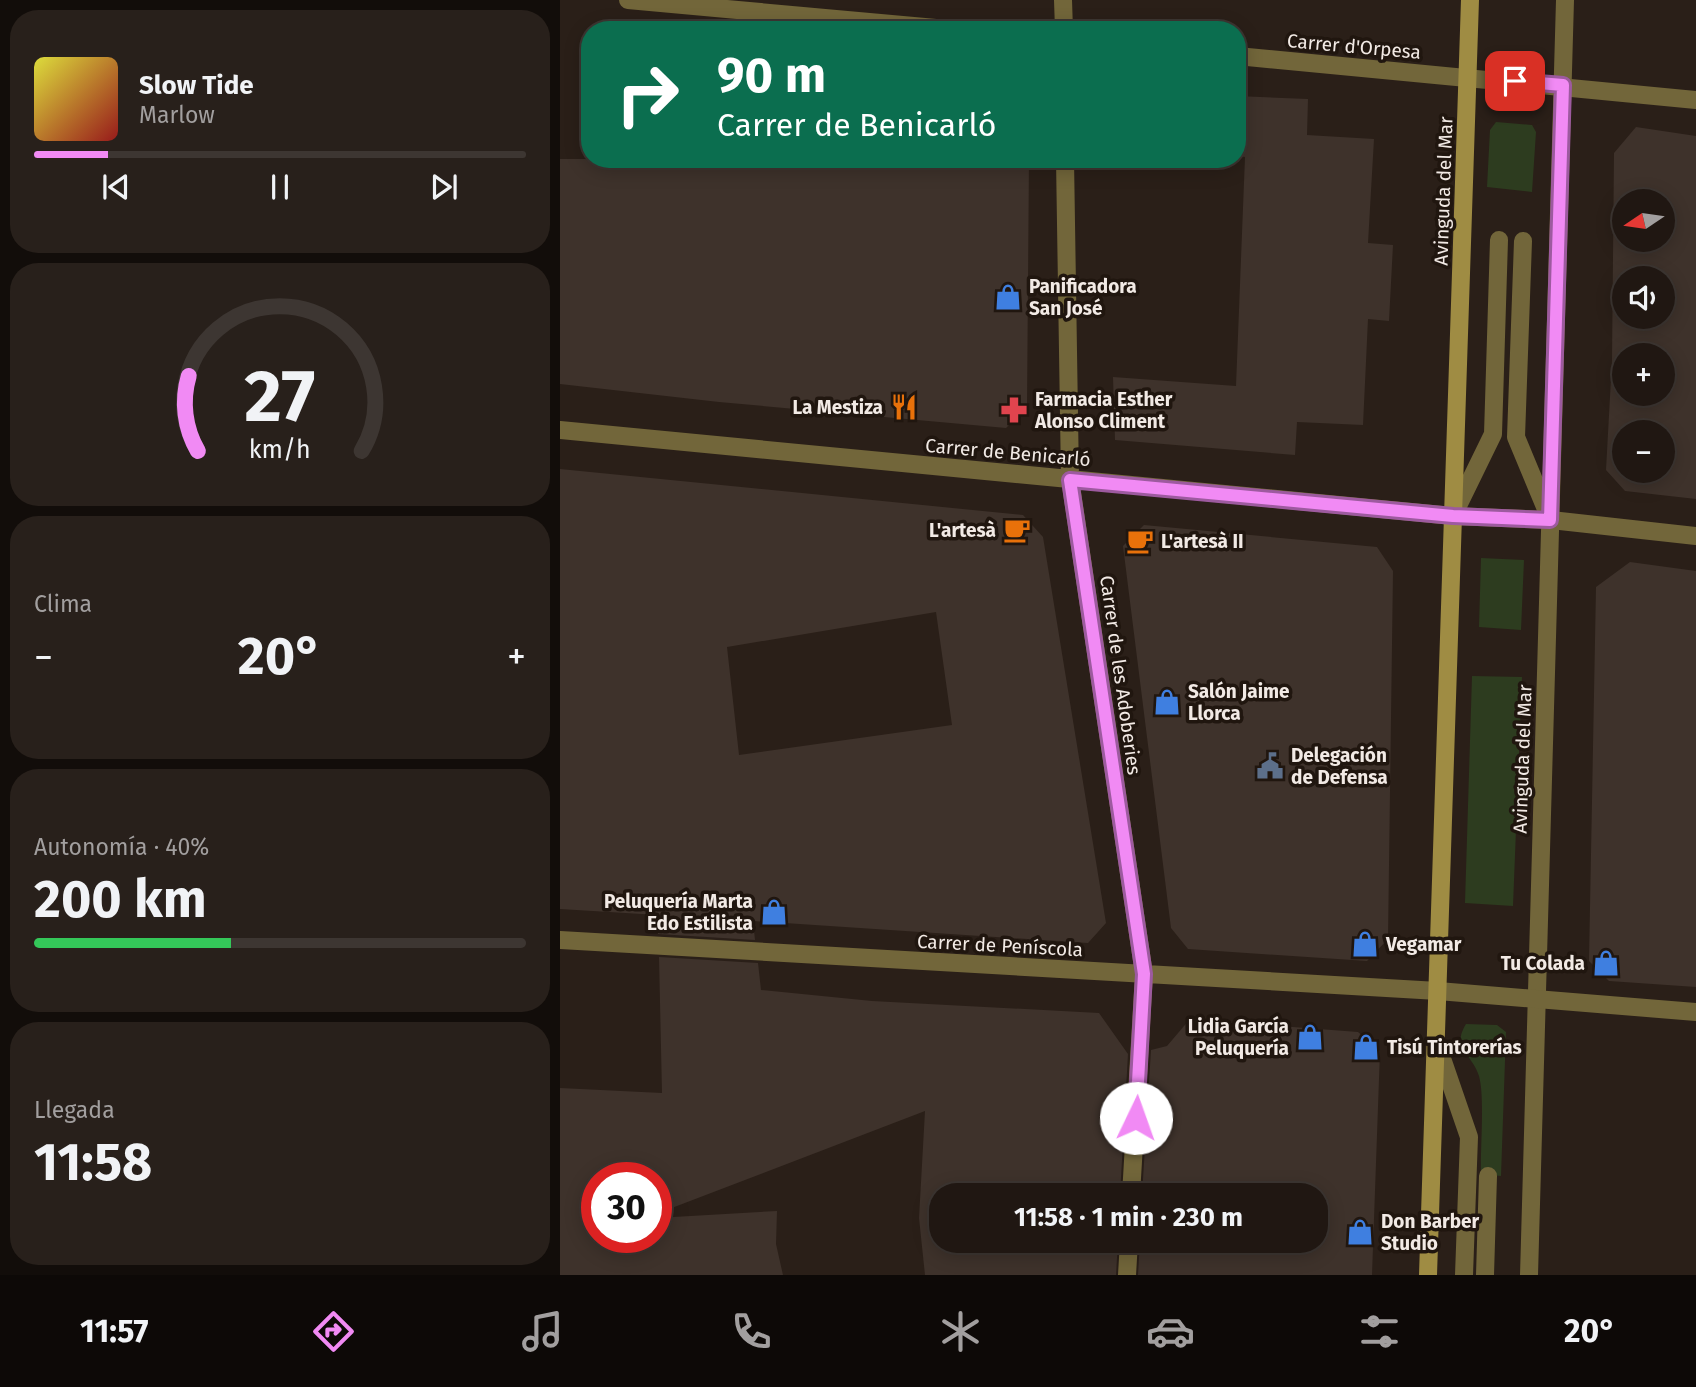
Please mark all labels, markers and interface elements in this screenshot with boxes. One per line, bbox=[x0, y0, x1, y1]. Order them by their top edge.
street label: Carrer d'Orpesa bbox=[1286, 29, 1422, 64]
text: 90 m bbox=[717, 46, 826, 105]
icon: right bbox=[602, 49, 693, 140]
pin bbox=[1485, 51, 1545, 111]
icon: arrive bbox=[1496, 62, 1534, 100]
text: Slow Tide bbox=[139, 70, 254, 101]
text: Marlow bbox=[139, 101, 215, 129]
text: Carrer de Benicarló bbox=[717, 106, 996, 144]
street label: Avinguda del Mar bbox=[1429, 116, 1458, 266]
icon: previous bbox=[97, 168, 135, 206]
icon: pause bbox=[261, 168, 299, 206]
icon: next bbox=[425, 168, 463, 206]
north arrow bbox=[1612, 189, 1675, 252]
map controls bbox=[1612, 189, 1675, 483]
button: sound bbox=[1612, 266, 1675, 329]
place label: Panificadora San José bbox=[1029, 275, 1137, 320]
shop icon: Panificadora San José bbox=[993, 282, 1023, 312]
button: + bbox=[1612, 343, 1675, 406]
text: 27 bbox=[245, 353, 315, 440]
place label: Farmacia Esther Alonso Climent bbox=[1034, 388, 1173, 433]
restaurant icon: La Mestiza bbox=[889, 392, 919, 422]
pharmacy icon: Farmacia Esther Alonso Climent bbox=[999, 395, 1029, 425]
place label: La Mestiza bbox=[792, 396, 883, 419]
button: − bbox=[1612, 420, 1675, 483]
text: km/h bbox=[249, 434, 311, 464]
street label: Carrer de Benicarló bbox=[924, 434, 1092, 471]
cafe icon: L'artesà bbox=[1002, 515, 1032, 545]
place label: L'artesà bbox=[929, 519, 996, 542]
cafe icon: L'artesà II bbox=[1125, 526, 1155, 556]
place label: L'artesà II bbox=[1161, 530, 1244, 553]
street label: Carrer de les Adoberies bbox=[1095, 574, 1146, 776]
text: Clima bbox=[34, 590, 92, 618]
text: 20° bbox=[238, 625, 322, 688]
text: − bbox=[34, 634, 53, 680]
text: + bbox=[507, 634, 526, 680]
place label: Salón Jaime Llorca bbox=[1188, 680, 1290, 725]
street label: Avinguda del Mar bbox=[1508, 684, 1537, 834]
shop icon: Salón Jaime Llorca bbox=[1152, 687, 1182, 717]
place label: Delegación de Defensa bbox=[1291, 744, 1388, 789]
public building icon: Delegación de Defensa bbox=[1255, 751, 1285, 781]
text: Autonomía · 40% bbox=[34, 833, 209, 861]
text: 200 km bbox=[34, 868, 207, 931]
place label: Peluquería Marta Edo Estilista bbox=[604, 890, 753, 935]
shop icon: Peluquería Marta Edo Estilista bbox=[759, 897, 789, 927]
shop icon: Vegamar bbox=[1350, 929, 1380, 959]
street label: Carrer de Peníscola bbox=[916, 930, 1084, 961]
place label: Vegamar bbox=[1385, 933, 1462, 956]
shop icon: Tu Colada bbox=[1591, 948, 1621, 978]
place label: Tu Colada bbox=[1501, 952, 1585, 975]
place label: Lidia García Peluquería bbox=[1188, 1015, 1289, 1060]
shop icon: Lidia García Peluquería bbox=[1295, 1022, 1325, 1052]
shop icon: Tisú Tintorerías bbox=[1351, 1032, 1381, 1062]
place label: Tisú Tintorerías bbox=[1387, 1036, 1522, 1059]
position arrow bbox=[1099, 1081, 1173, 1155]
text: Llegada bbox=[34, 1096, 115, 1124]
text: 11:58 bbox=[34, 1131, 152, 1194]
speed limit sign: 30 bbox=[581, 1162, 672, 1253]
text: 11:58 · 1 min · 230 m bbox=[1014, 1202, 1243, 1233]
place label: Don Barber Studio bbox=[1381, 1210, 1480, 1255]
shop icon: Don Barber Studio bbox=[1345, 1217, 1375, 1247]
icon: directions bbox=[309, 1307, 358, 1356]
icon: music bbox=[518, 1307, 567, 1356]
icon: phone bbox=[727, 1307, 776, 1356]
icon: climate bbox=[936, 1307, 985, 1356]
icon: car bbox=[1146, 1307, 1195, 1356]
icon: filters bbox=[1355, 1307, 1404, 1356]
text: 11:57 bbox=[80, 1312, 148, 1350]
text: 20° bbox=[1564, 1312, 1616, 1350]

